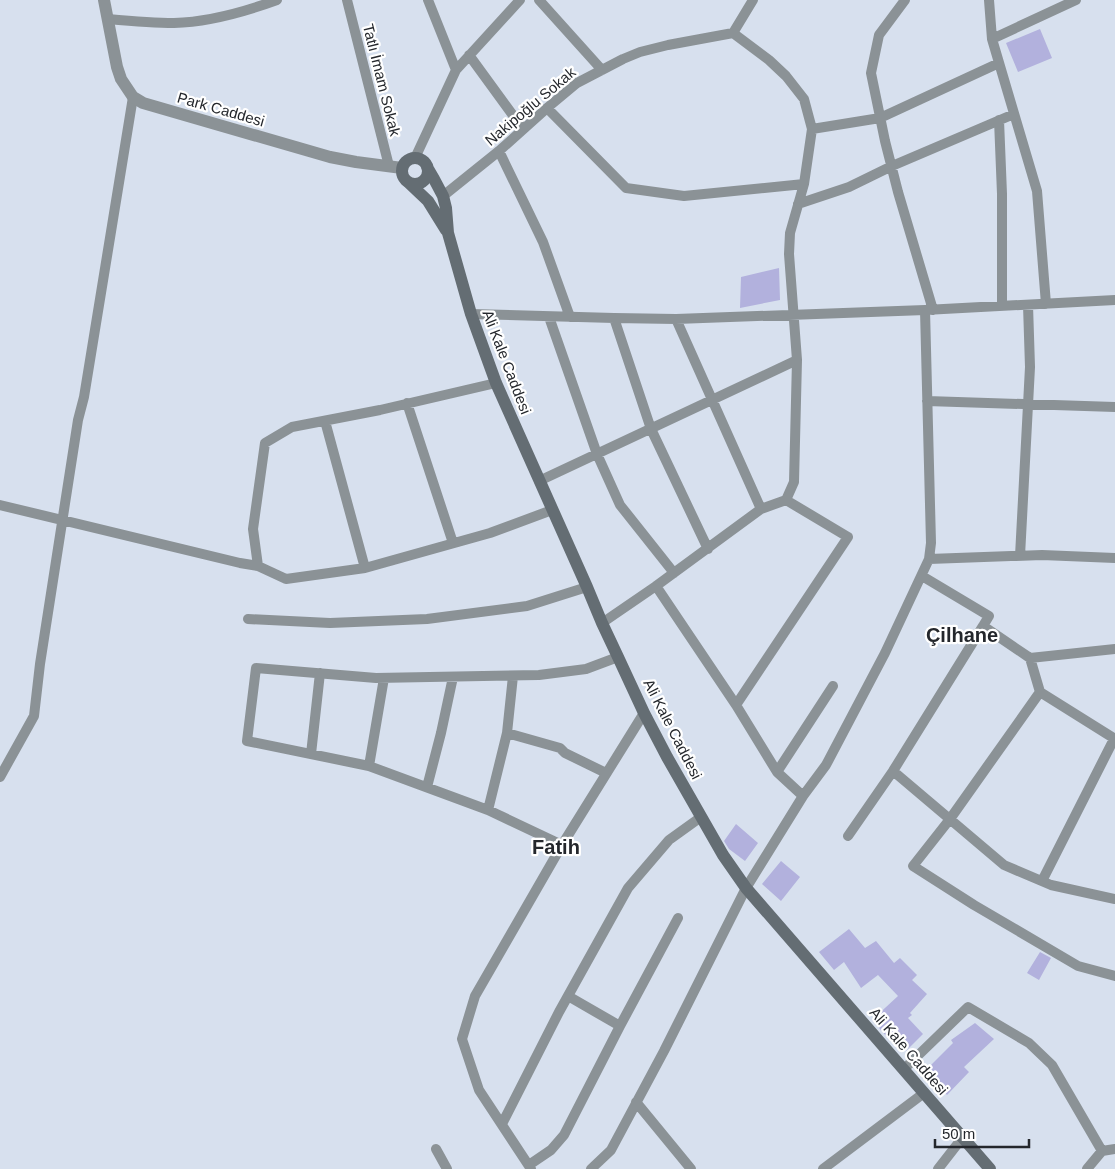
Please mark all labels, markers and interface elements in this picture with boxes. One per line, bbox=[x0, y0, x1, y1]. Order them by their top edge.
street label: Tatlı İmam Sokak bbox=[360, 22, 404, 138]
street label: Nakipoğlu Sokak bbox=[481, 63, 579, 149]
street label: Park Caddesi bbox=[175, 88, 267, 130]
street label: Ali Kale Caddesi bbox=[479, 308, 535, 416]
district label: Çilhane bbox=[926, 624, 998, 646]
street label: Ali Kale Caddesi bbox=[640, 676, 706, 782]
district label: Fatih bbox=[532, 836, 580, 858]
street label: Ali Kale Caddesi bbox=[866, 1004, 952, 1098]
scale bar bbox=[935, 1116, 1029, 1148]
text: 50 m bbox=[942, 1125, 975, 1142]

